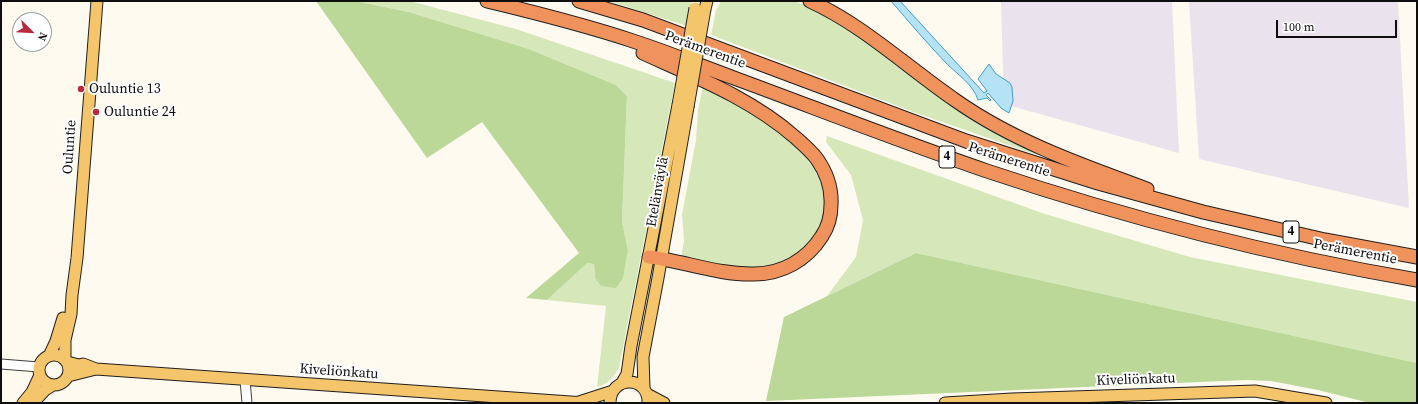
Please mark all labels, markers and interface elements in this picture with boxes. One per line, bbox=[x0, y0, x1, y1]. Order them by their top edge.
north arrow bbox=[12, 12, 52, 52]
scale bar bbox=[1278, 12, 1399, 38]
text: 100 m bbox=[1283, 19, 1315, 35]
street label: Perämerentie bbox=[662, 28, 748, 72]
text: N bbox=[34, 30, 51, 43]
place label: Ouluntie 13 bbox=[89, 81, 161, 97]
marker: Ouluntie 13 bbox=[76, 84, 86, 94]
place label: Ouluntie 24 bbox=[104, 104, 176, 120]
marker: Ouluntie 24 bbox=[91, 107, 101, 117]
street label: Ouluntie bbox=[60, 119, 80, 175]
street label: Perämerentie bbox=[966, 139, 1052, 181]
road number: 4 bbox=[939, 146, 955, 168]
street label: Etelänväylä bbox=[644, 156, 672, 228]
road number: 4 bbox=[1283, 221, 1299, 243]
street label: Perämerentie bbox=[1312, 236, 1398, 268]
street label: Kiveliönkatu bbox=[299, 361, 379, 383]
street label: Kiveliönkatu bbox=[1096, 370, 1176, 390]

